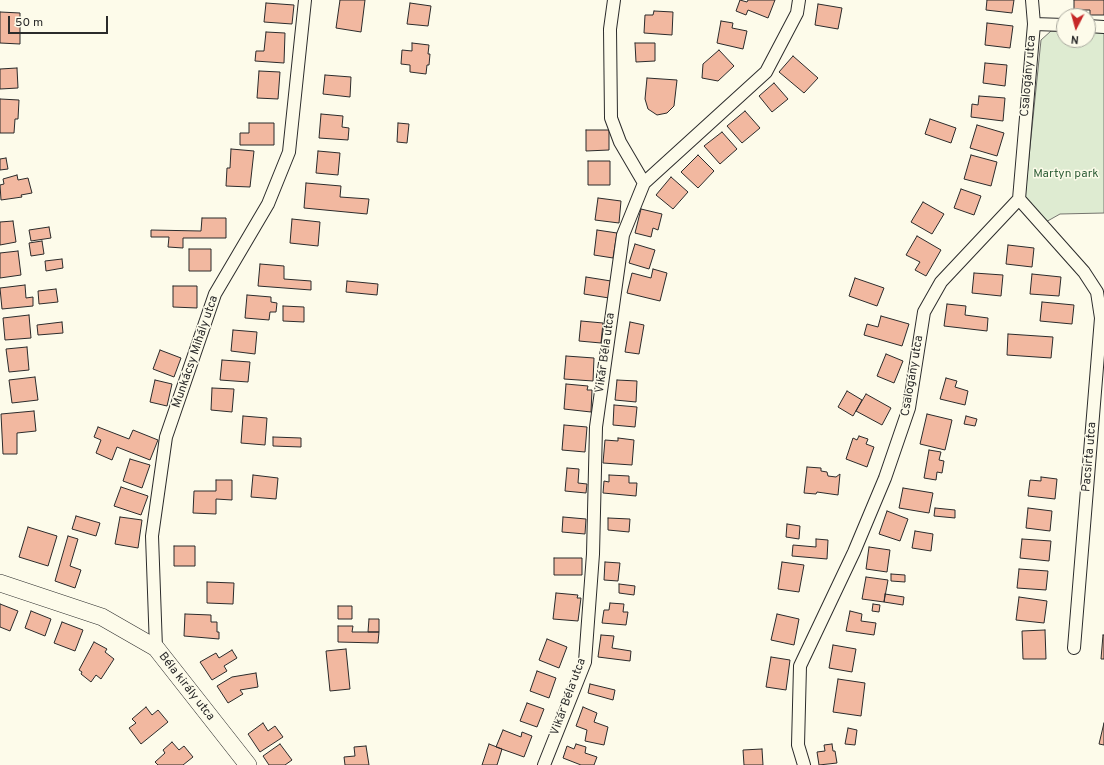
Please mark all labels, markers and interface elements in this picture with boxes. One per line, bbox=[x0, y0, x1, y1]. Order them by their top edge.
scale bar bbox=[10, 8, 110, 34]
north arrow bbox=[1056, 8, 1096, 48]
text: 50 m bbox=[15, 15, 43, 31]
text: N bbox=[1070, 32, 1080, 46]
street label: Csalogány utca bbox=[1018, 35, 1040, 117]
park label: Martyn park bbox=[1033, 168, 1099, 182]
street label: Munkácsy Mihály utca bbox=[170, 294, 222, 410]
street label: Vikár Béla utca bbox=[593, 312, 619, 394]
street label: Csalogány utca bbox=[899, 334, 927, 418]
street label: Pacsirta utca bbox=[1080, 421, 1100, 493]
street label: Béla király utca bbox=[155, 650, 217, 724]
street label: Vikár Béla utca bbox=[548, 656, 590, 738]

